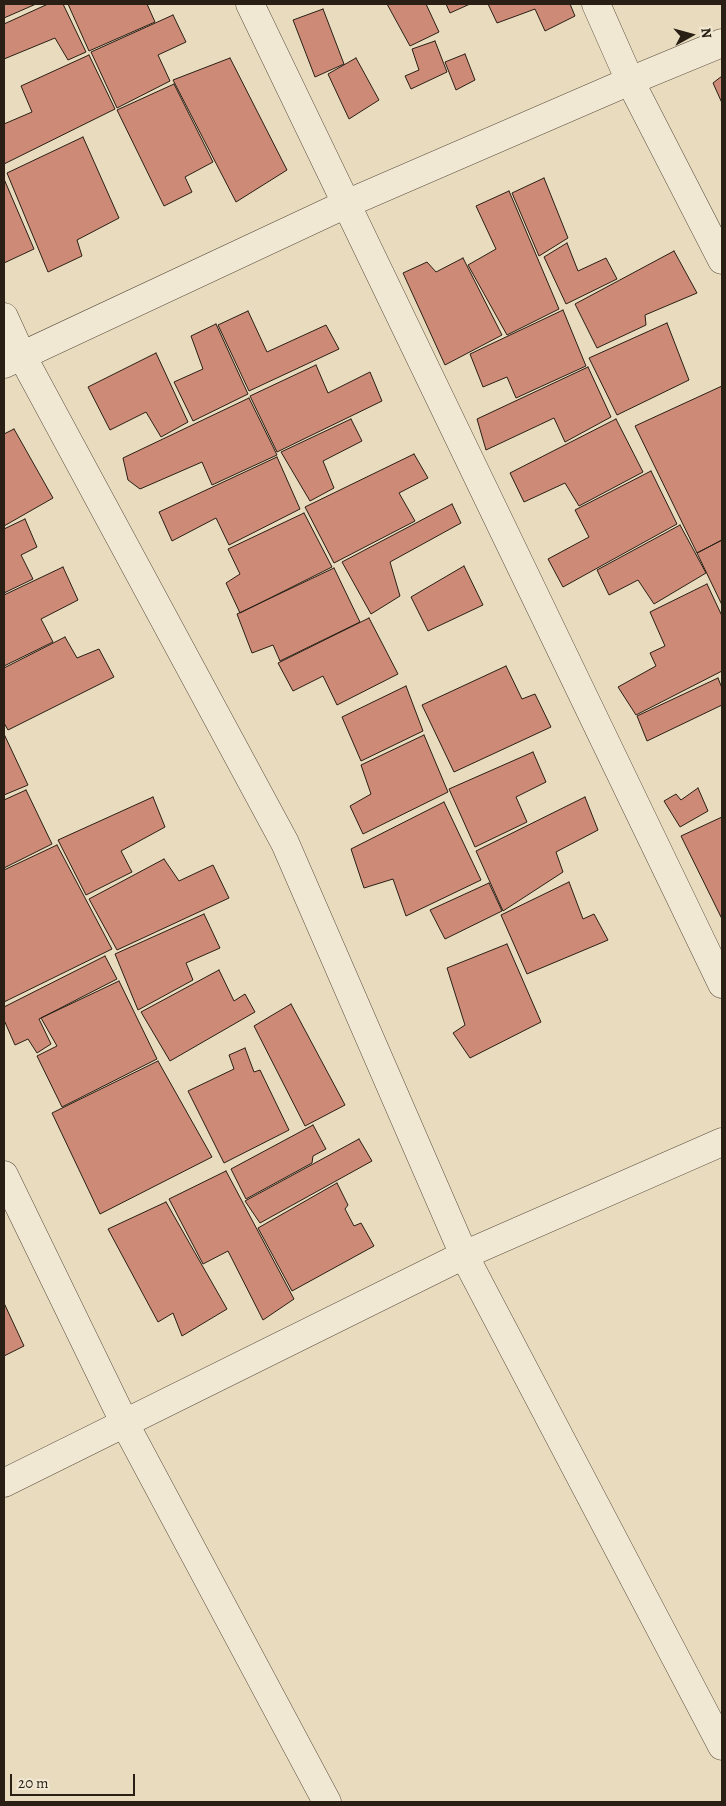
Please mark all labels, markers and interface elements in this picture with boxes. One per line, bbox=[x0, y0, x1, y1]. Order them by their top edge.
north arrow bbox=[666, 10, 716, 60]
text: N bbox=[696, 27, 716, 39]
scale bar bbox=[12, 1764, 138, 1796]
text: 20 m bbox=[18, 1773, 49, 1793]

